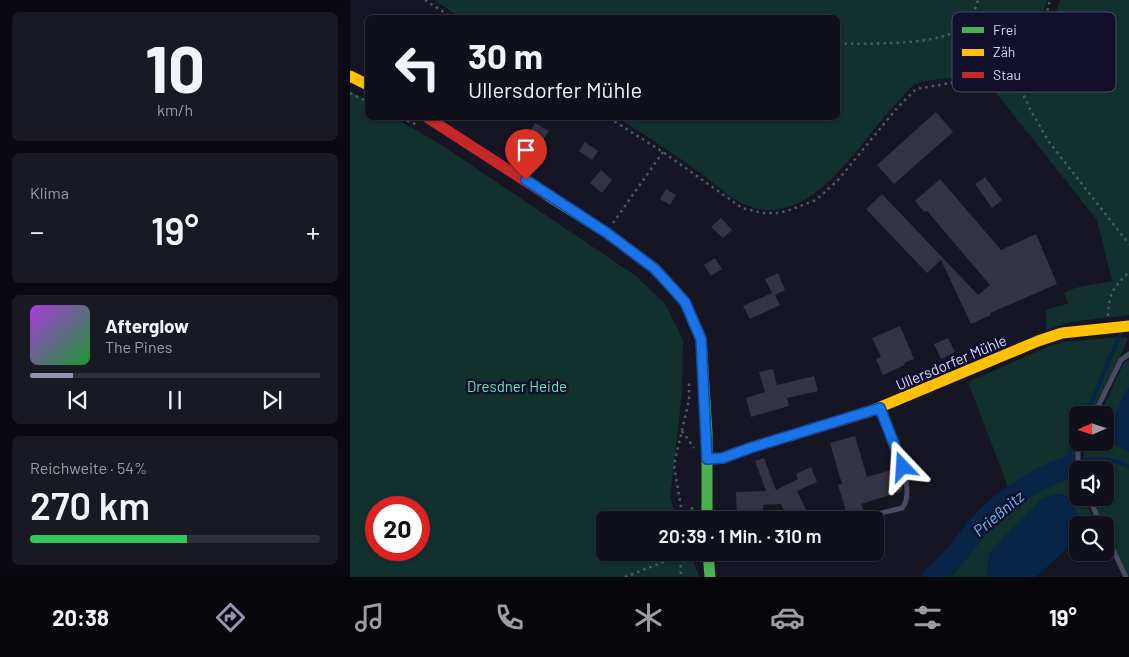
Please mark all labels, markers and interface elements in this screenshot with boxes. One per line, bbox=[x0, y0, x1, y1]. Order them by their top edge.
legend bbox=[952, 12, 1116, 92]
text: Frei bbox=[993, 21, 1017, 38]
text: 10 bbox=[145, 28, 205, 106]
text: 30 m bbox=[468, 34, 543, 76]
icon: left bbox=[385, 35, 450, 100]
text: Zäh bbox=[993, 43, 1015, 60]
text: Stau bbox=[993, 66, 1021, 83]
text: Ullersdorfer Mühle bbox=[468, 76, 642, 102]
text: km/h bbox=[157, 100, 193, 119]
pin bbox=[505, 129, 547, 180]
icon: arrive bbox=[512, 136, 540, 164]
text: Klima bbox=[30, 183, 69, 202]
text: 19° bbox=[151, 207, 199, 253]
text: − bbox=[30, 214, 44, 248]
text: + bbox=[306, 214, 320, 248]
text: Afterglow bbox=[105, 314, 189, 337]
street label: Ullersdorfer Mühle bbox=[893, 331, 1009, 393]
text: The Pines bbox=[105, 337, 173, 356]
park label: Dresdner Heide bbox=[467, 377, 567, 395]
icon: previous bbox=[64, 386, 92, 414]
icon: pause bbox=[161, 386, 189, 414]
icon: next bbox=[258, 386, 286, 414]
north arrow bbox=[1069, 406, 1114, 451]
map controls bbox=[1069, 406, 1114, 561]
position arrow bbox=[876, 440, 928, 492]
text: Reichweite · 54% bbox=[30, 458, 148, 477]
button: sound bbox=[1069, 461, 1114, 506]
text: 270 km bbox=[30, 482, 150, 528]
water label: Prießnitz bbox=[969, 486, 1028, 540]
speed limit sign: 20 bbox=[365, 496, 430, 561]
button: search bbox=[1069, 516, 1114, 561]
text: 20:39 · 1 Min. · 310 m bbox=[658, 524, 822, 547]
icon: directions bbox=[213, 600, 248, 635]
icon: music bbox=[352, 600, 387, 635]
icon: phone bbox=[492, 600, 527, 635]
icon: climate bbox=[631, 600, 666, 635]
icon: car bbox=[770, 600, 805, 635]
icon: filters bbox=[910, 600, 945, 635]
text: 20:38 bbox=[52, 604, 109, 630]
text: 19° bbox=[1049, 604, 1077, 630]

